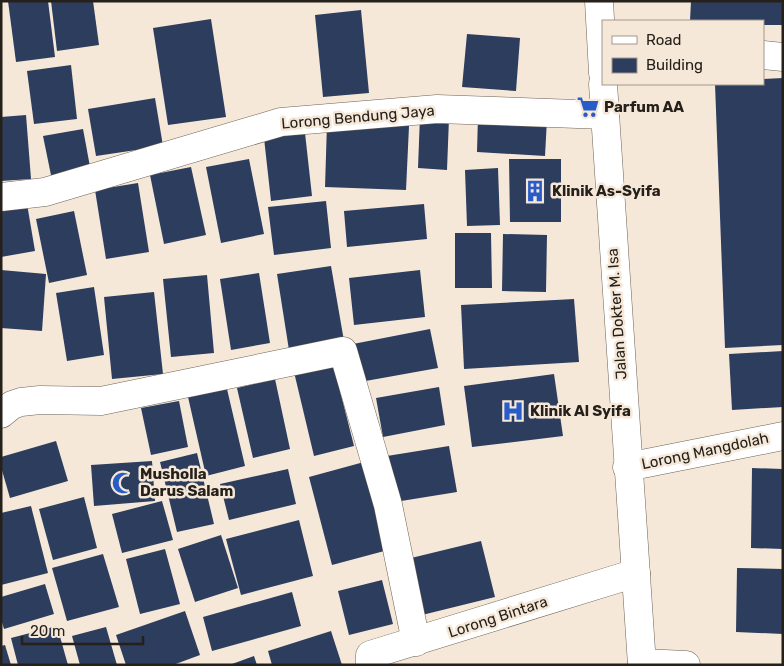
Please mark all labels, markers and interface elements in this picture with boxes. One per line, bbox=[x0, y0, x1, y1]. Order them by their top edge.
legend bbox=[602, 20, 764, 85]
text: Road bbox=[646, 31, 682, 49]
text: Building bbox=[646, 56, 703, 74]
supermarket icon: Parfum AA bbox=[575, 94, 601, 120]
place label: Parfum AA bbox=[604, 98, 684, 116]
street label: Lorong Bendung Jaya bbox=[281, 101, 435, 133]
building icon: Klinik As-Syifa bbox=[522, 178, 548, 204]
place label: Klinik As-Syifa bbox=[552, 182, 661, 200]
street label: Jalan Dokter M. Isa bbox=[603, 248, 631, 380]
hospital icon: Klinik Al Syifa bbox=[500, 398, 526, 424]
place label: Klinik Al Syifa bbox=[530, 402, 631, 420]
street label: Lorong Mangdolah bbox=[640, 429, 770, 473]
place label: Musholla Darus Salam bbox=[140, 465, 233, 500]
mosque icon: Musholla Darus Salam bbox=[110, 470, 136, 496]
street label: Lorong Bintara bbox=[446, 592, 550, 642]
scale bar bbox=[22, 614, 144, 646]
text: 20 m bbox=[30, 622, 65, 640]

